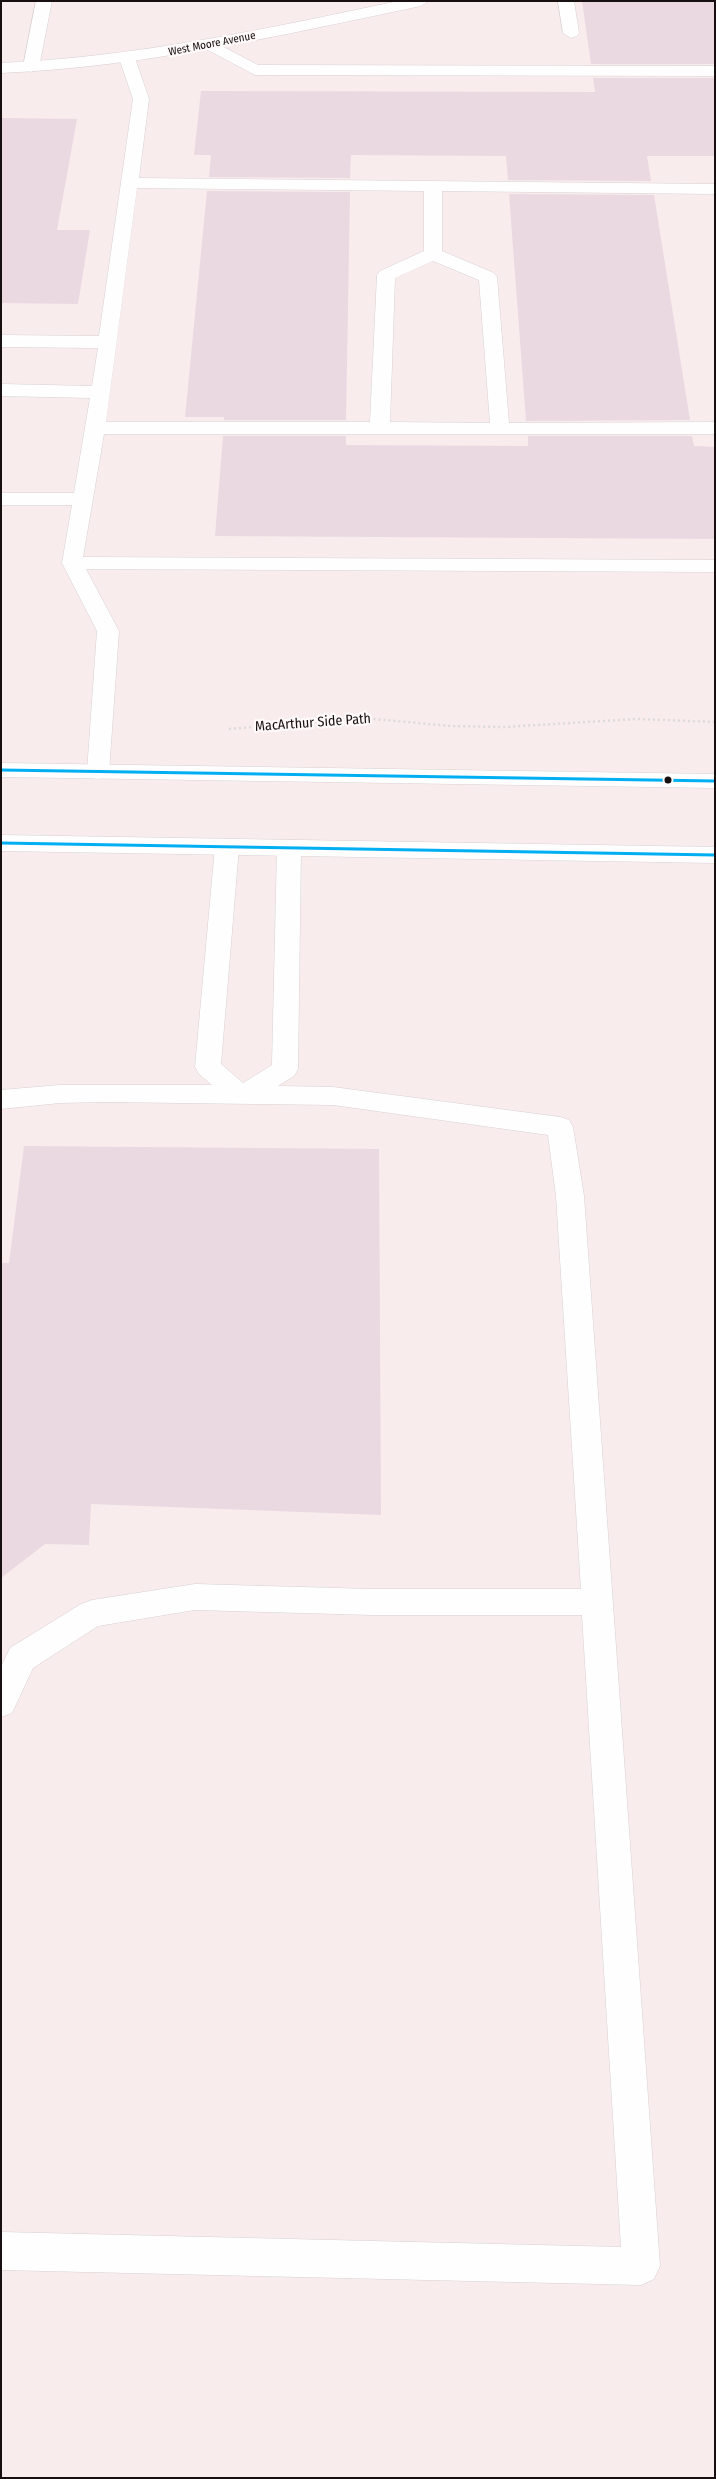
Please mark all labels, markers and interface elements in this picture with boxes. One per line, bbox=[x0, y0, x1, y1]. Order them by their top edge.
street label: West Moore Avenue bbox=[167, 29, 257, 59]
street label: MacArthur Side Path bbox=[255, 711, 371, 735]
unlabelled marker bbox=[663, 775, 673, 785]

